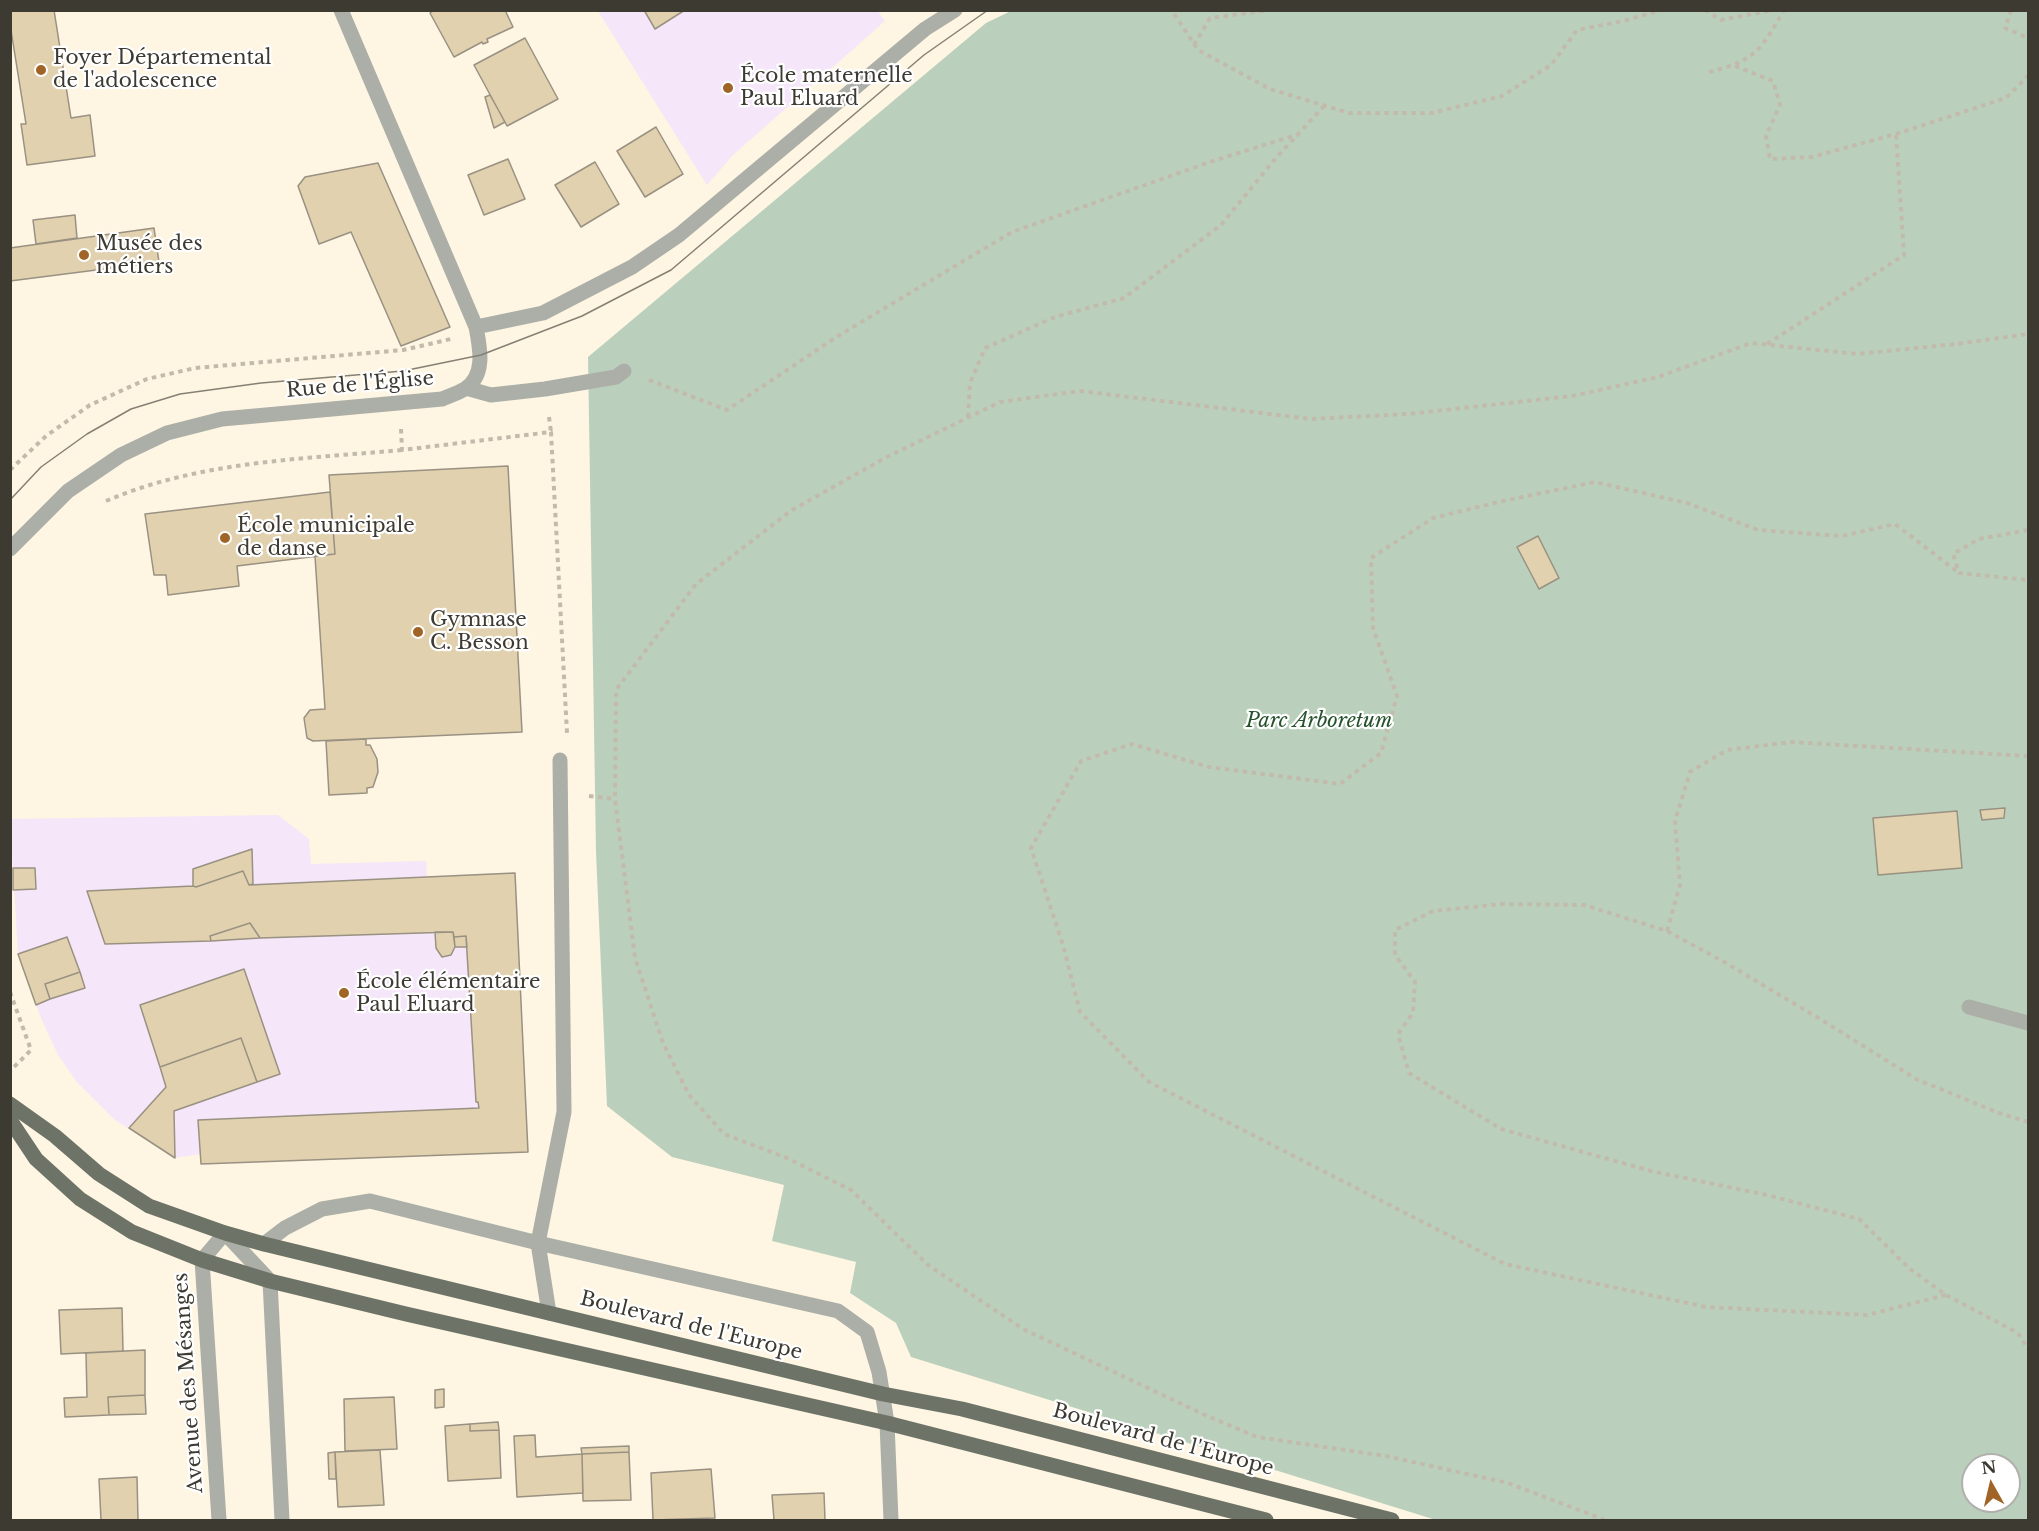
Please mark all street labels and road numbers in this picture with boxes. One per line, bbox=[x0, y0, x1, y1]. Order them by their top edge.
street label: Rue de l'Église bbox=[285, 367, 435, 403]
street label: Avenue des Mésanges bbox=[169, 1272, 209, 1494]
street label: Boulevard de l'Europe bbox=[577, 1287, 805, 1365]
street label: Boulevard de l'Europe bbox=[1050, 1399, 1276, 1481]

